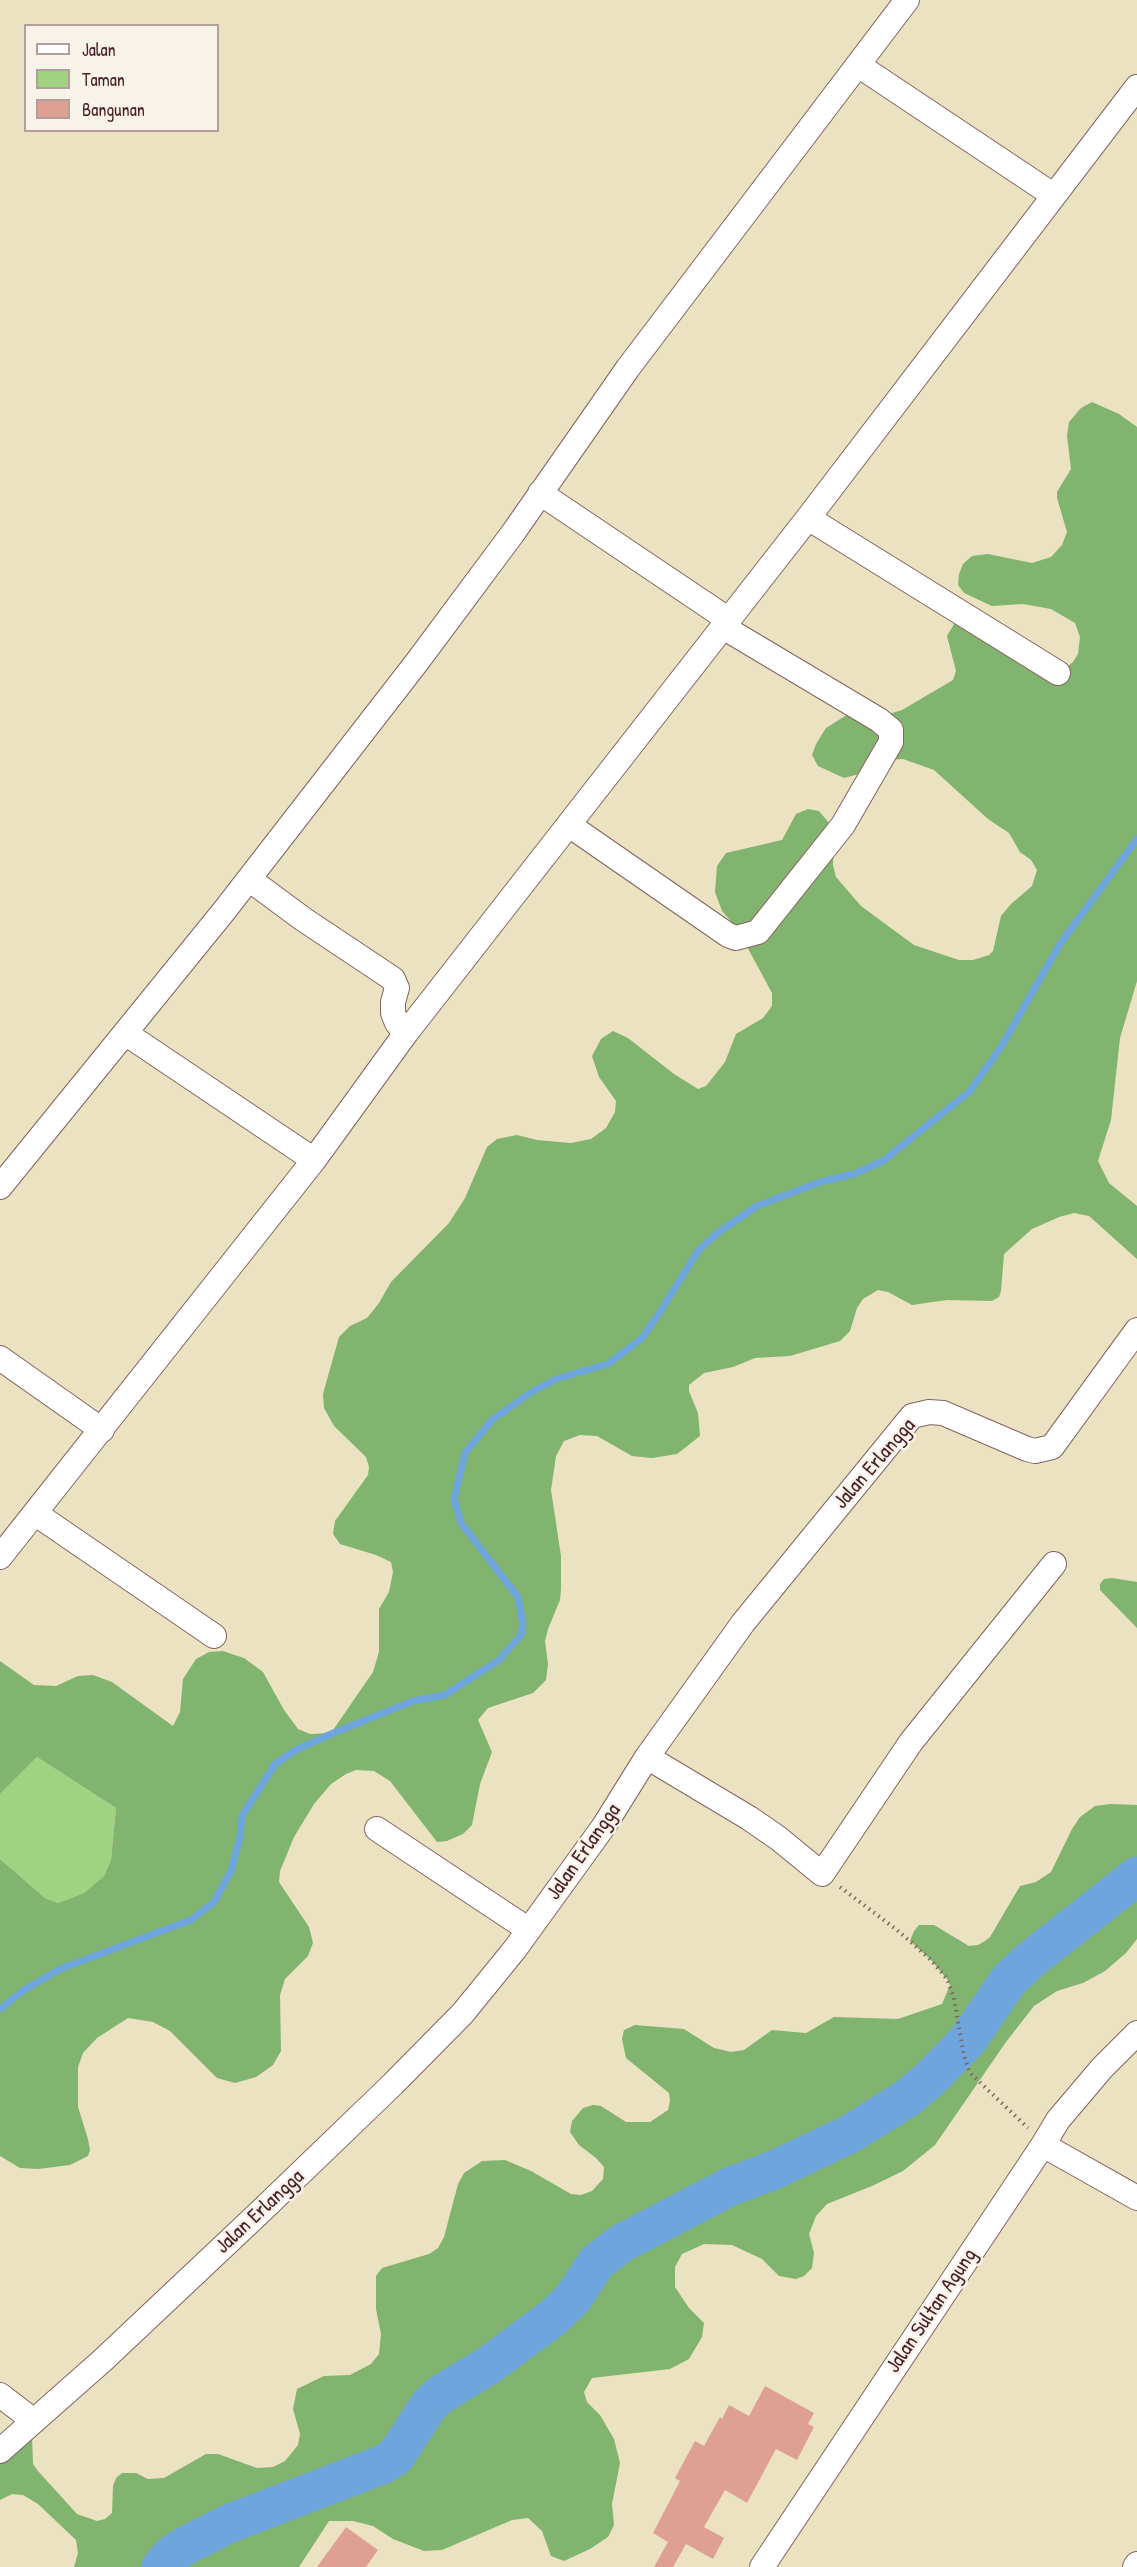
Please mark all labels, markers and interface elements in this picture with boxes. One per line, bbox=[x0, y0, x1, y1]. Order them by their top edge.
legend bbox=[24, 24, 219, 132]
text: Jalan bbox=[82, 37, 116, 62]
text: Taman bbox=[82, 67, 125, 92]
text: Bangunan bbox=[82, 97, 145, 122]
street label: Jalan Erlangga bbox=[829, 1414, 921, 1514]
street label: Jalan Erlangga bbox=[542, 1799, 626, 1905]
street label: Jalan Erlangga bbox=[211, 2165, 309, 2259]
street label: Jalan Sultan Agung bbox=[881, 2244, 983, 2378]

